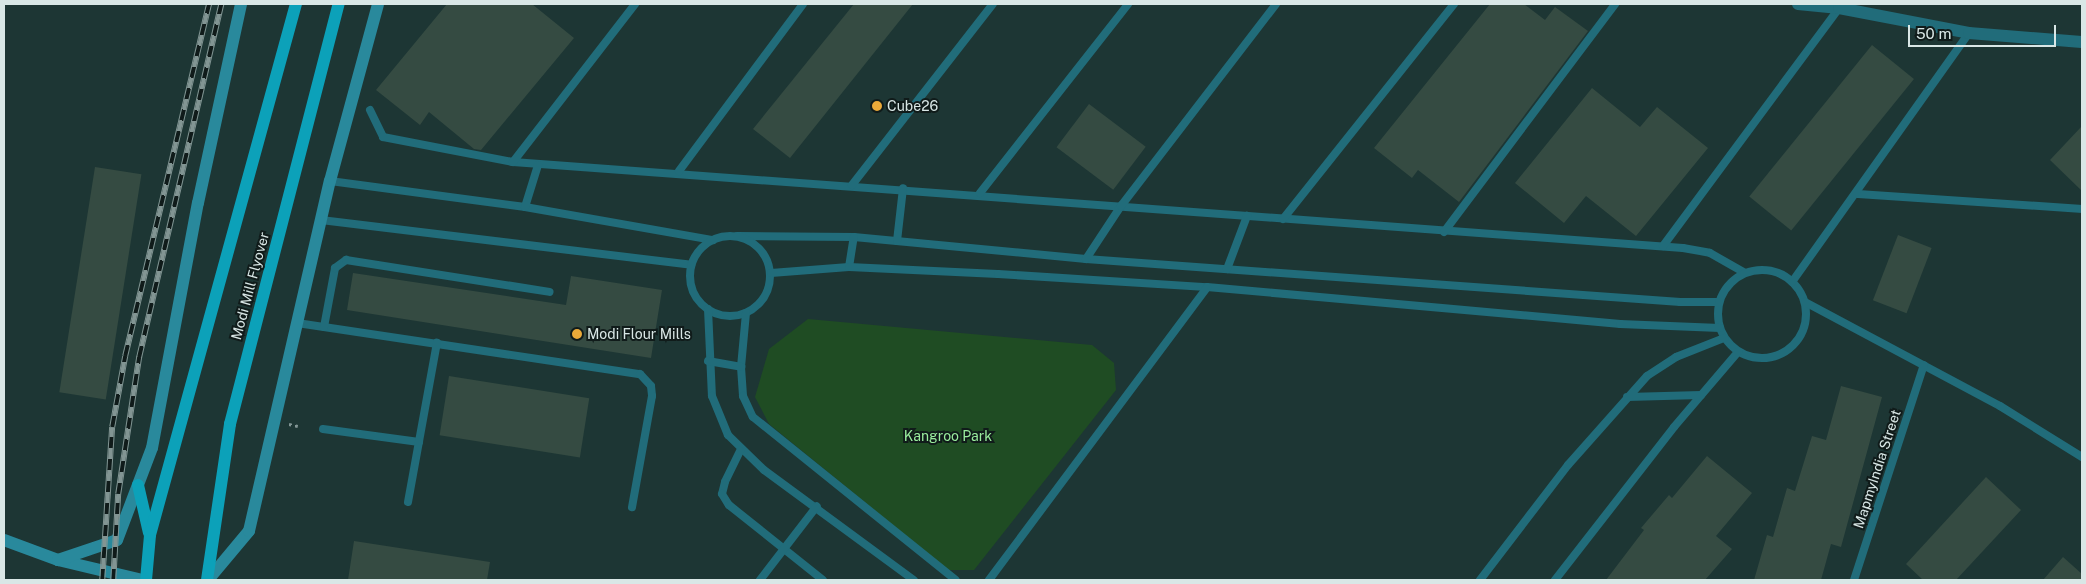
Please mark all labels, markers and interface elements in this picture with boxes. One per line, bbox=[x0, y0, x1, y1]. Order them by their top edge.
scale bar bbox=[1911, 15, 2058, 47]
text: 50 m bbox=[1916, 25, 1951, 42]
place label: Cube26 bbox=[887, 98, 938, 114]
marker: Cube26 bbox=[871, 100, 883, 112]
street label: Modi Mill Flyover bbox=[228, 230, 272, 342]
place label: Modi Flour Mills bbox=[587, 326, 691, 342]
marker: Modi Flour Mills bbox=[571, 328, 583, 340]
street label: MapmyIndia Street bbox=[1850, 408, 1904, 530]
park label: Kangroo Park bbox=[904, 428, 992, 444]

